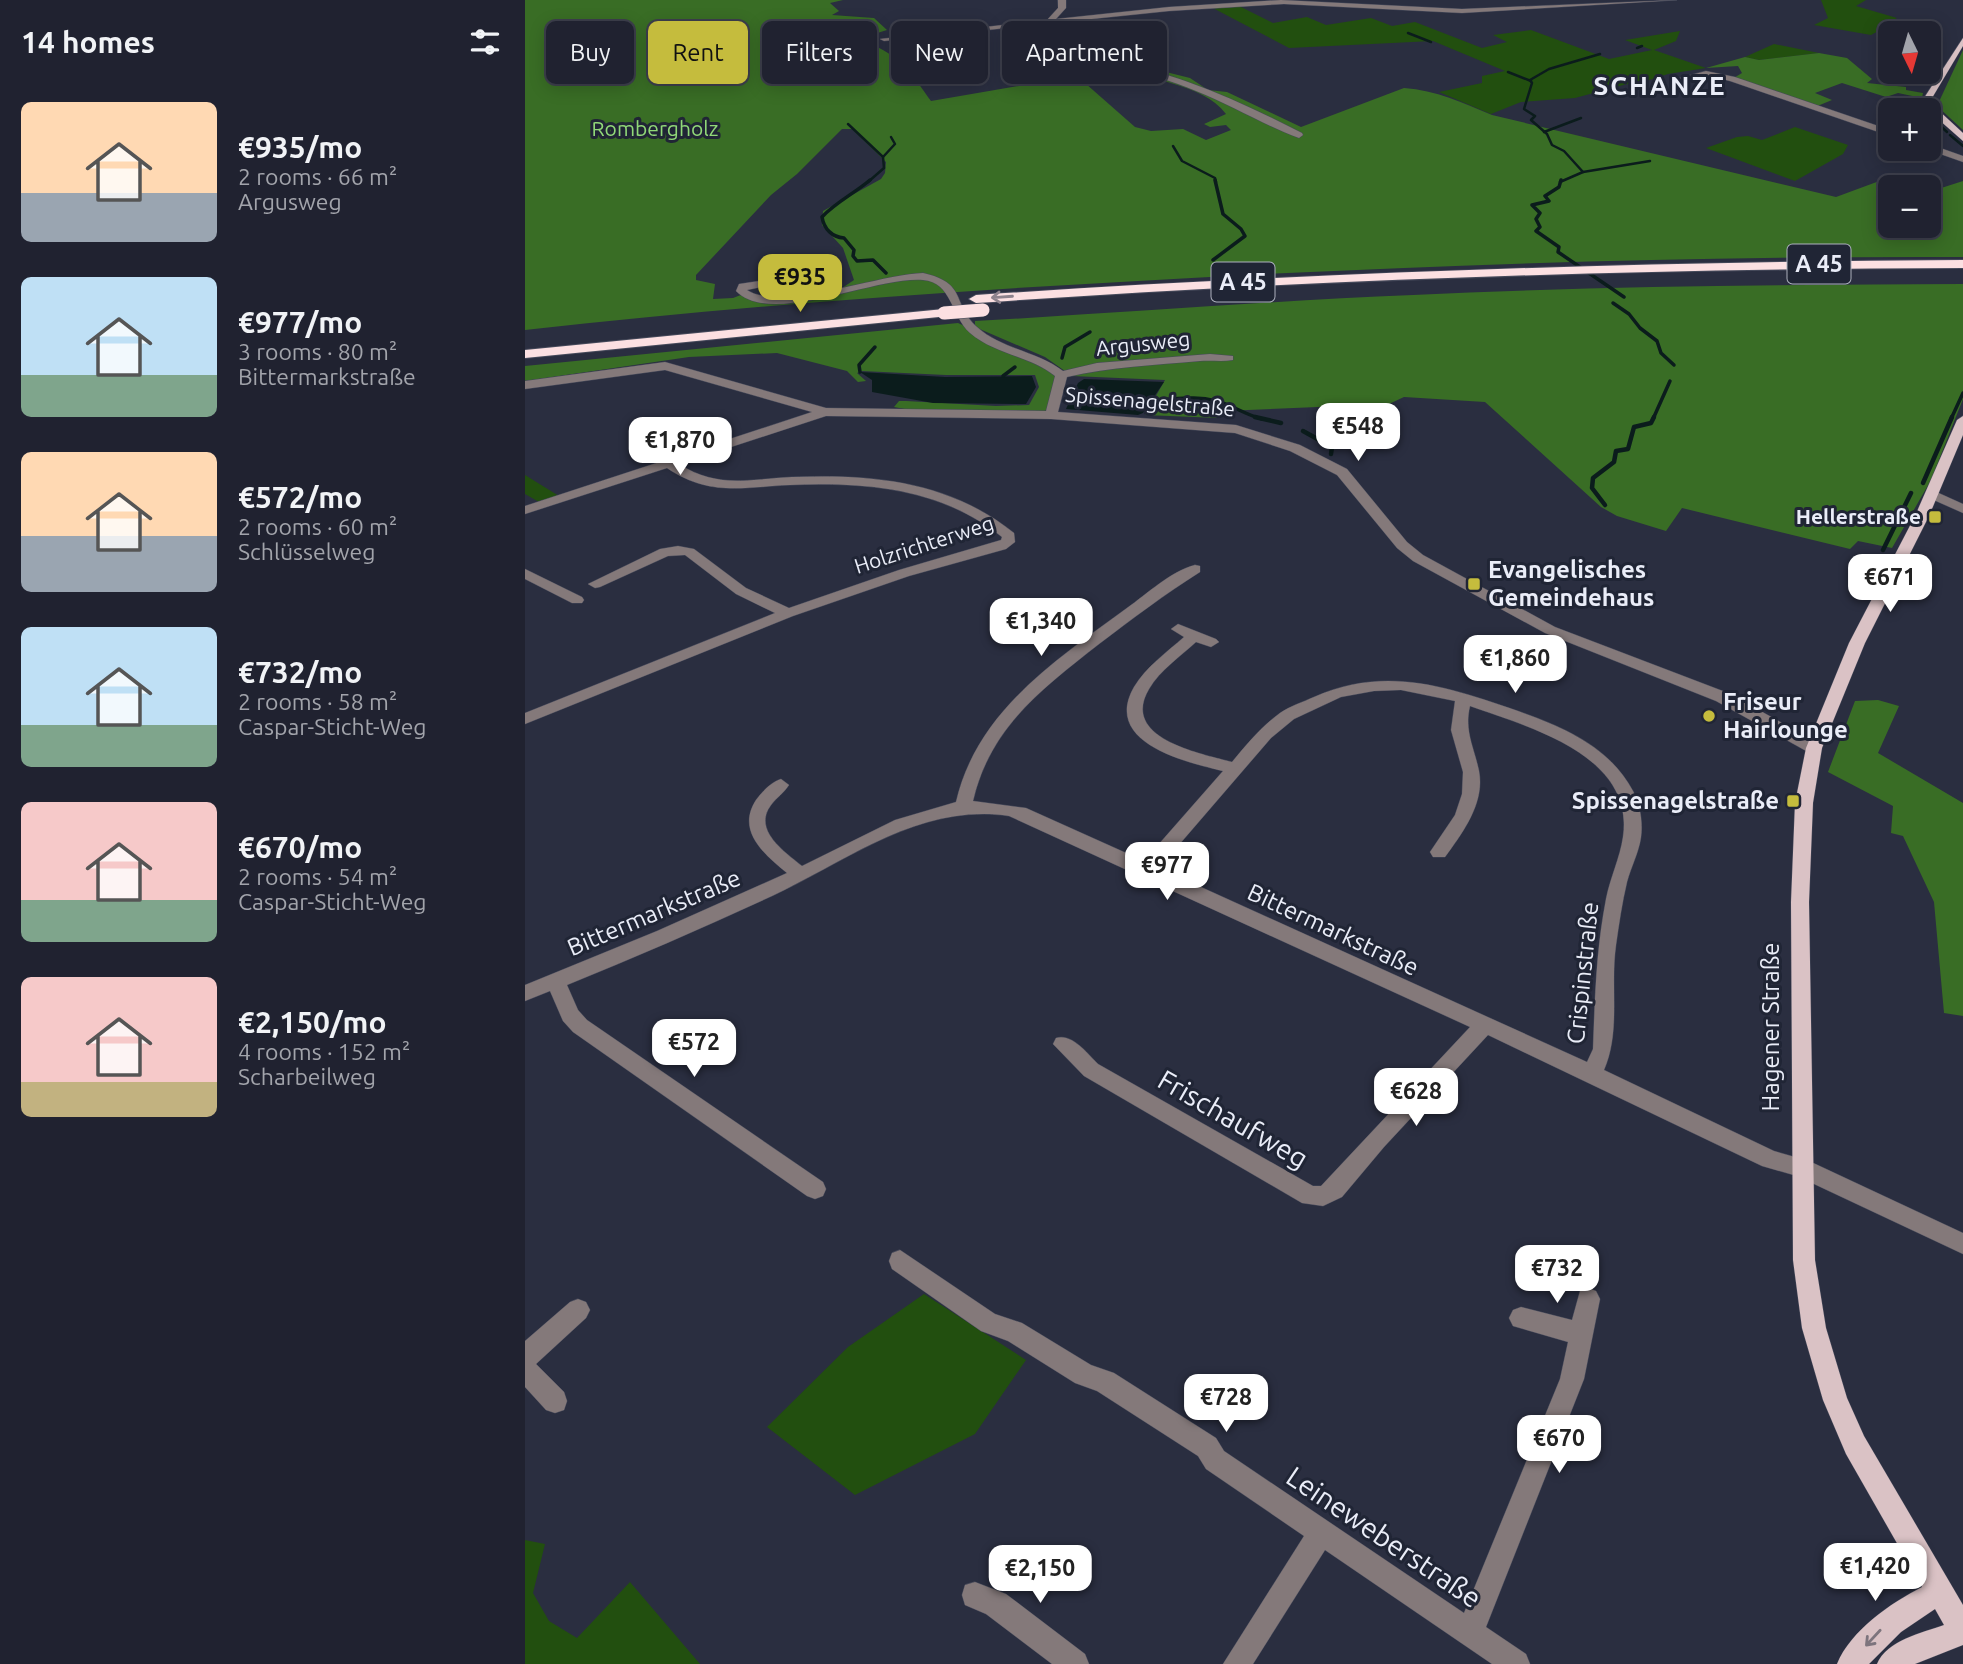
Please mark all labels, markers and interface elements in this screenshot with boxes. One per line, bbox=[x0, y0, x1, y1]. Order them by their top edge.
chip: Buy bbox=[546, 21, 634, 84]
chip: Rent bbox=[648, 21, 748, 84]
chip: Filters bbox=[762, 21, 877, 84]
chip: New bbox=[891, 21, 988, 84]
chip: Apartment bbox=[1002, 21, 1167, 84]
north arrow bbox=[1878, 21, 1941, 84]
map controls bbox=[1878, 21, 1941, 238]
icon: filters bbox=[466, 23, 504, 61]
text: 14 homes bbox=[21, 25, 155, 59]
district label: SCHANZE bbox=[1594, 71, 1726, 100]
button: + bbox=[1878, 98, 1941, 161]
park label: Rombergholz bbox=[592, 116, 718, 140]
icon: home bbox=[77, 130, 161, 214]
text: €935/mo bbox=[238, 130, 362, 164]
text: 2 rooms · 66 m² bbox=[238, 164, 397, 189]
button: − bbox=[1878, 175, 1941, 238]
text: Argusweg bbox=[238, 189, 342, 214]
road number: A 45 bbox=[1787, 244, 1851, 284]
pin: €935 bbox=[759, 254, 841, 314]
road number: A 45 bbox=[1211, 262, 1275, 302]
text: €935 bbox=[774, 264, 826, 289]
one-way arrow bbox=[992, 291, 1014, 304]
icon: home bbox=[77, 305, 161, 389]
text: €977/mo bbox=[238, 305, 362, 339]
street label: Argusweg bbox=[1095, 326, 1191, 360]
text: 3 rooms · 80 m² bbox=[238, 339, 397, 364]
text: Bittermarkstraße bbox=[238, 364, 416, 389]
street label: Spissenagelstraße bbox=[1064, 382, 1236, 420]
pin: €548 bbox=[1317, 404, 1399, 463]
text: €548 bbox=[1332, 413, 1384, 438]
pin: €1,870 bbox=[623, 418, 737, 477]
text: €1,870 bbox=[645, 427, 715, 452]
icon: home bbox=[77, 480, 161, 564]
text: €572/mo bbox=[238, 480, 362, 514]
place label: Hellerstraße bbox=[1796, 504, 1921, 528]
marker: Hellerstraße bbox=[1927, 509, 1943, 525]
street label: Holzrichterweg bbox=[851, 510, 996, 578]
text: 2 rooms · 60 m² bbox=[238, 514, 397, 539]
text: Schlüsselweg bbox=[238, 539, 375, 564]
pin: €671 bbox=[1849, 554, 1931, 614]
place label: Evangelisches Gemeindehaus bbox=[1488, 556, 1654, 611]
text: €671 bbox=[1864, 564, 1916, 589]
marker: Evangelisches Gemeindehaus bbox=[1466, 576, 1482, 592]
pin: €1,340 bbox=[984, 598, 1098, 658]
text: €1,340 bbox=[1006, 608, 1076, 633]
pin: €1,860 bbox=[1458, 636, 1572, 695]
text: €1,860 bbox=[1480, 645, 1550, 670]
icon: home bbox=[77, 655, 161, 739]
text: €732/mo bbox=[238, 655, 362, 689]
place label: Friseur Hairlounge bbox=[1723, 688, 1848, 743]
text: 2 rooms · 58 m² bbox=[238, 689, 397, 714]
marker: Friseur Hairlounge bbox=[1701, 708, 1717, 724]
text: Caspar-Sticht-Weg bbox=[238, 714, 427, 739]
place label: Spissenagelstraße bbox=[1572, 787, 1779, 814]
marker: Spissenagelstraße bbox=[1785, 793, 1801, 809]
icon: home bbox=[77, 830, 161, 914]
text: €670/mo bbox=[238, 830, 362, 864]
pin: €977 bbox=[1126, 842, 1208, 902]
text: €977 bbox=[1141, 852, 1193, 877]
text: 2 rooms · 54 m² bbox=[238, 864, 397, 889]
street label: Bittermarkstraße bbox=[563, 864, 744, 961]
street label: Bittermarkstraße bbox=[1243, 878, 1423, 981]
text: Caspar-Sticht-Weg bbox=[238, 889, 427, 914]
street label: Crispinstraße bbox=[1562, 901, 1603, 1045]
street label: Hagener Straße bbox=[1757, 943, 1784, 1111]
icon: home bbox=[77, 1005, 161, 1089]
text: €2,150/mo bbox=[238, 1005, 387, 1039]
pin: €572 bbox=[653, 1020, 735, 1079]
text: €572 bbox=[668, 1029, 720, 1054]
text: 4 rooms · 152 m² bbox=[238, 1039, 410, 1064]
street label: Frischaufweg bbox=[1153, 1063, 1314, 1174]
text: Scharbeilweg bbox=[238, 1064, 376, 1089]
pin: €628 bbox=[1375, 1068, 1457, 1128]
text: €628 bbox=[1390, 1078, 1442, 1103]
pin: €732 bbox=[1516, 1246, 1598, 1305]
text: €732 bbox=[1531, 1255, 1583, 1280]
pin: €728 bbox=[1185, 1374, 1267, 1434]
text: €728 bbox=[1200, 1384, 1252, 1409]
pin: €670 bbox=[1518, 1416, 1600, 1475]
text: €670 bbox=[1533, 1425, 1585, 1450]
street label: Leineweberstraße bbox=[1281, 1460, 1487, 1613]
pin: €1,420 bbox=[1818, 1544, 1932, 1603]
pin: €2,150 bbox=[983, 1546, 1097, 1605]
text: €1,420 bbox=[1840, 1553, 1910, 1578]
text: €2,150 bbox=[1005, 1555, 1075, 1580]
one-way arrow bbox=[1864, 1629, 1881, 1646]

